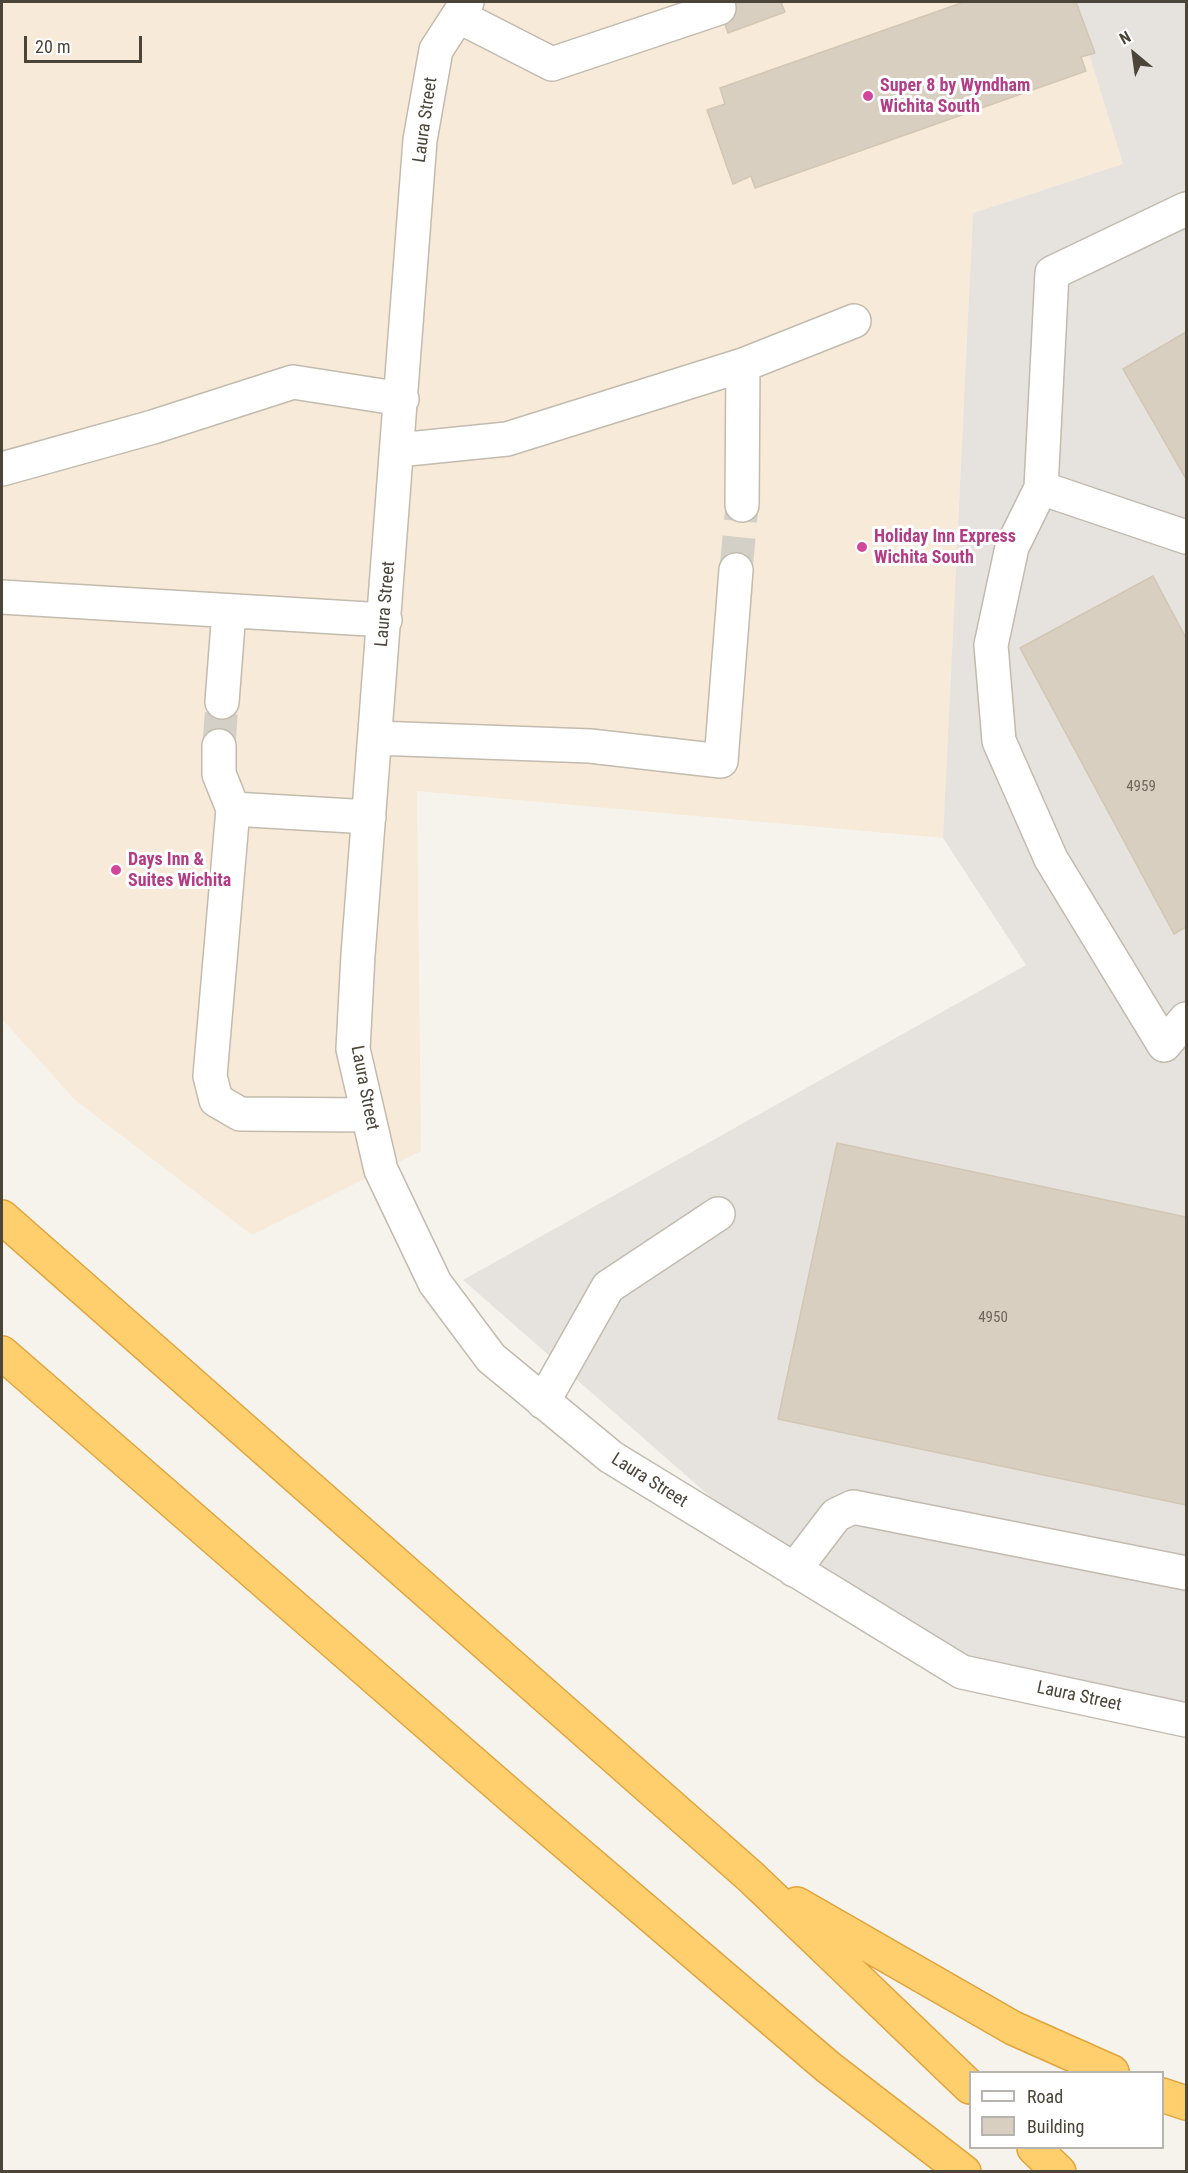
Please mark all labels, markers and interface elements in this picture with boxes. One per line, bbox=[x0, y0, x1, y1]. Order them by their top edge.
scale bar bbox=[27, 24, 146, 62]
north arrow bbox=[1104, 24, 1164, 84]
text: N bbox=[1116, 27, 1134, 49]
text: 20 m bbox=[35, 36, 70, 57]
place label: Super 8 by Wyndham Wichita South bbox=[880, 75, 1030, 118]
street label: Laura Street bbox=[409, 76, 443, 164]
marker: Super 8 by Wyndham Wichita South bbox=[861, 89, 875, 103]
place label: Holiday Inn Express Wichita South bbox=[874, 526, 1016, 568]
marker: Holiday Inn Express Wichita South bbox=[855, 540, 869, 554]
street label: Laura Street bbox=[371, 560, 401, 648]
house number: 4959 bbox=[1126, 778, 1156, 796]
place label: Days Inn & Suites Wichita bbox=[128, 849, 231, 892]
marker: Days Inn & Suites Wichita bbox=[109, 863, 123, 877]
street label: Laura Street bbox=[345, 1044, 383, 1132]
house number: 4950 bbox=[978, 1309, 1008, 1327]
street label: Laura Street bbox=[607, 1449, 691, 1513]
street label: Laura Street bbox=[1035, 1678, 1123, 1716]
legend bbox=[969, 2071, 1164, 2149]
text: Road bbox=[1027, 2086, 1063, 2107]
text: Building bbox=[1027, 2116, 1084, 2137]

